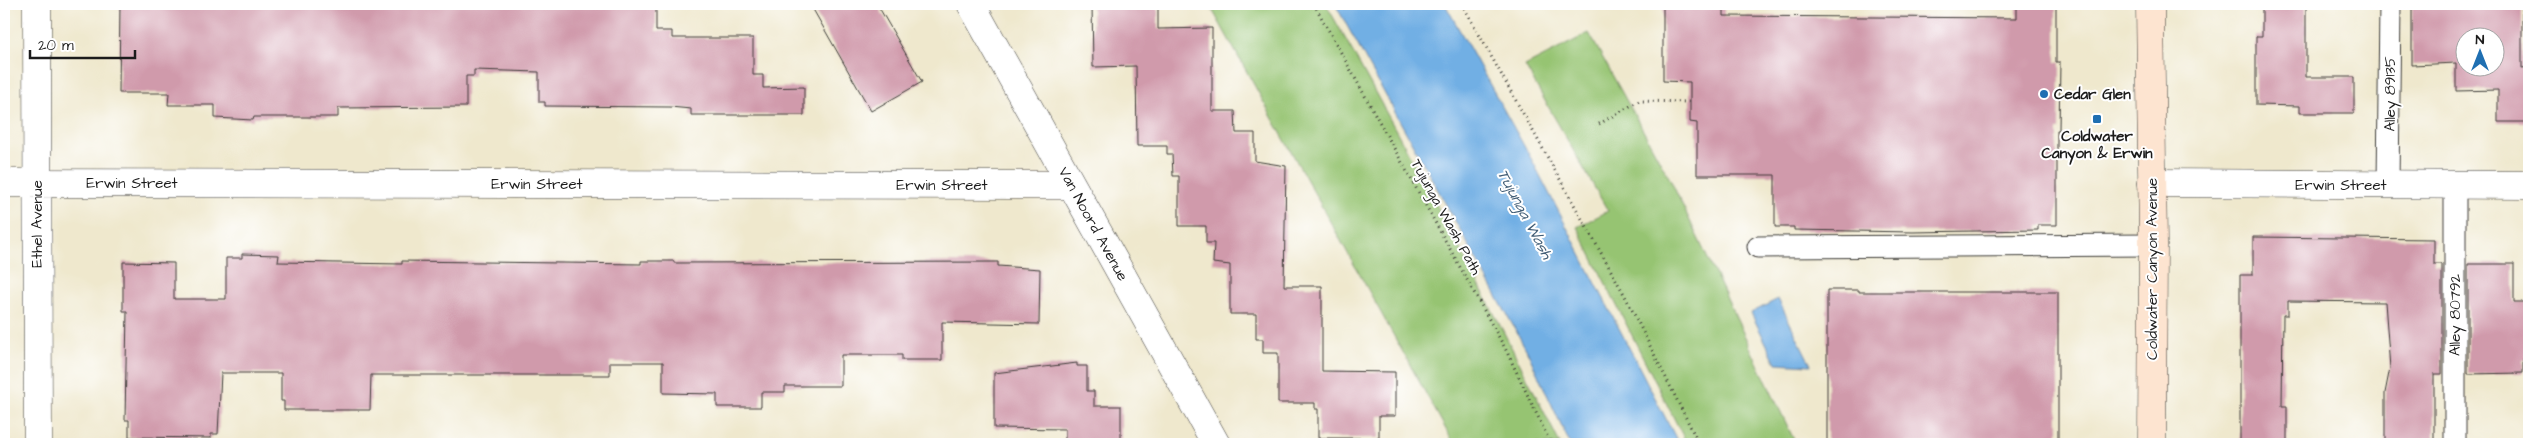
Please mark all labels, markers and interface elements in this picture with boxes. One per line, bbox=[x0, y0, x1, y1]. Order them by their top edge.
scale bar bbox=[30, 28, 135, 60]
north arrow bbox=[2456, 28, 2506, 78]
text: N bbox=[2476, 30, 2485, 50]
text: 20 m bbox=[38, 35, 74, 56]
street label: Alley 89135 bbox=[2380, 56, 2402, 132]
place label: Cedar Glen bbox=[2054, 84, 2131, 105]
marker: Cedar Glen bbox=[2038, 88, 2050, 100]
marker: Coldwater Canyon & Erwin bbox=[2091, 113, 2103, 125]
place label: Coldwater Canyon & Erwin bbox=[2041, 126, 2153, 165]
street label: Tujunga Wash Path bbox=[1405, 155, 1487, 280]
street label: Van Noord Avenue bbox=[1053, 163, 1133, 285]
water label: Tujunga Wash bbox=[1491, 165, 1558, 264]
street label: Erwin Street bbox=[86, 173, 178, 194]
street label: Erwin Street bbox=[491, 174, 583, 195]
street label: Erwin Street bbox=[896, 175, 988, 196]
street label: Erwin Street bbox=[2295, 175, 2387, 196]
street label: Coldwater Canyon Avenue bbox=[2142, 178, 2164, 360]
street label: Ethel Avenue bbox=[27, 180, 48, 268]
street label: Alley 80792 bbox=[2445, 273, 2467, 356]

